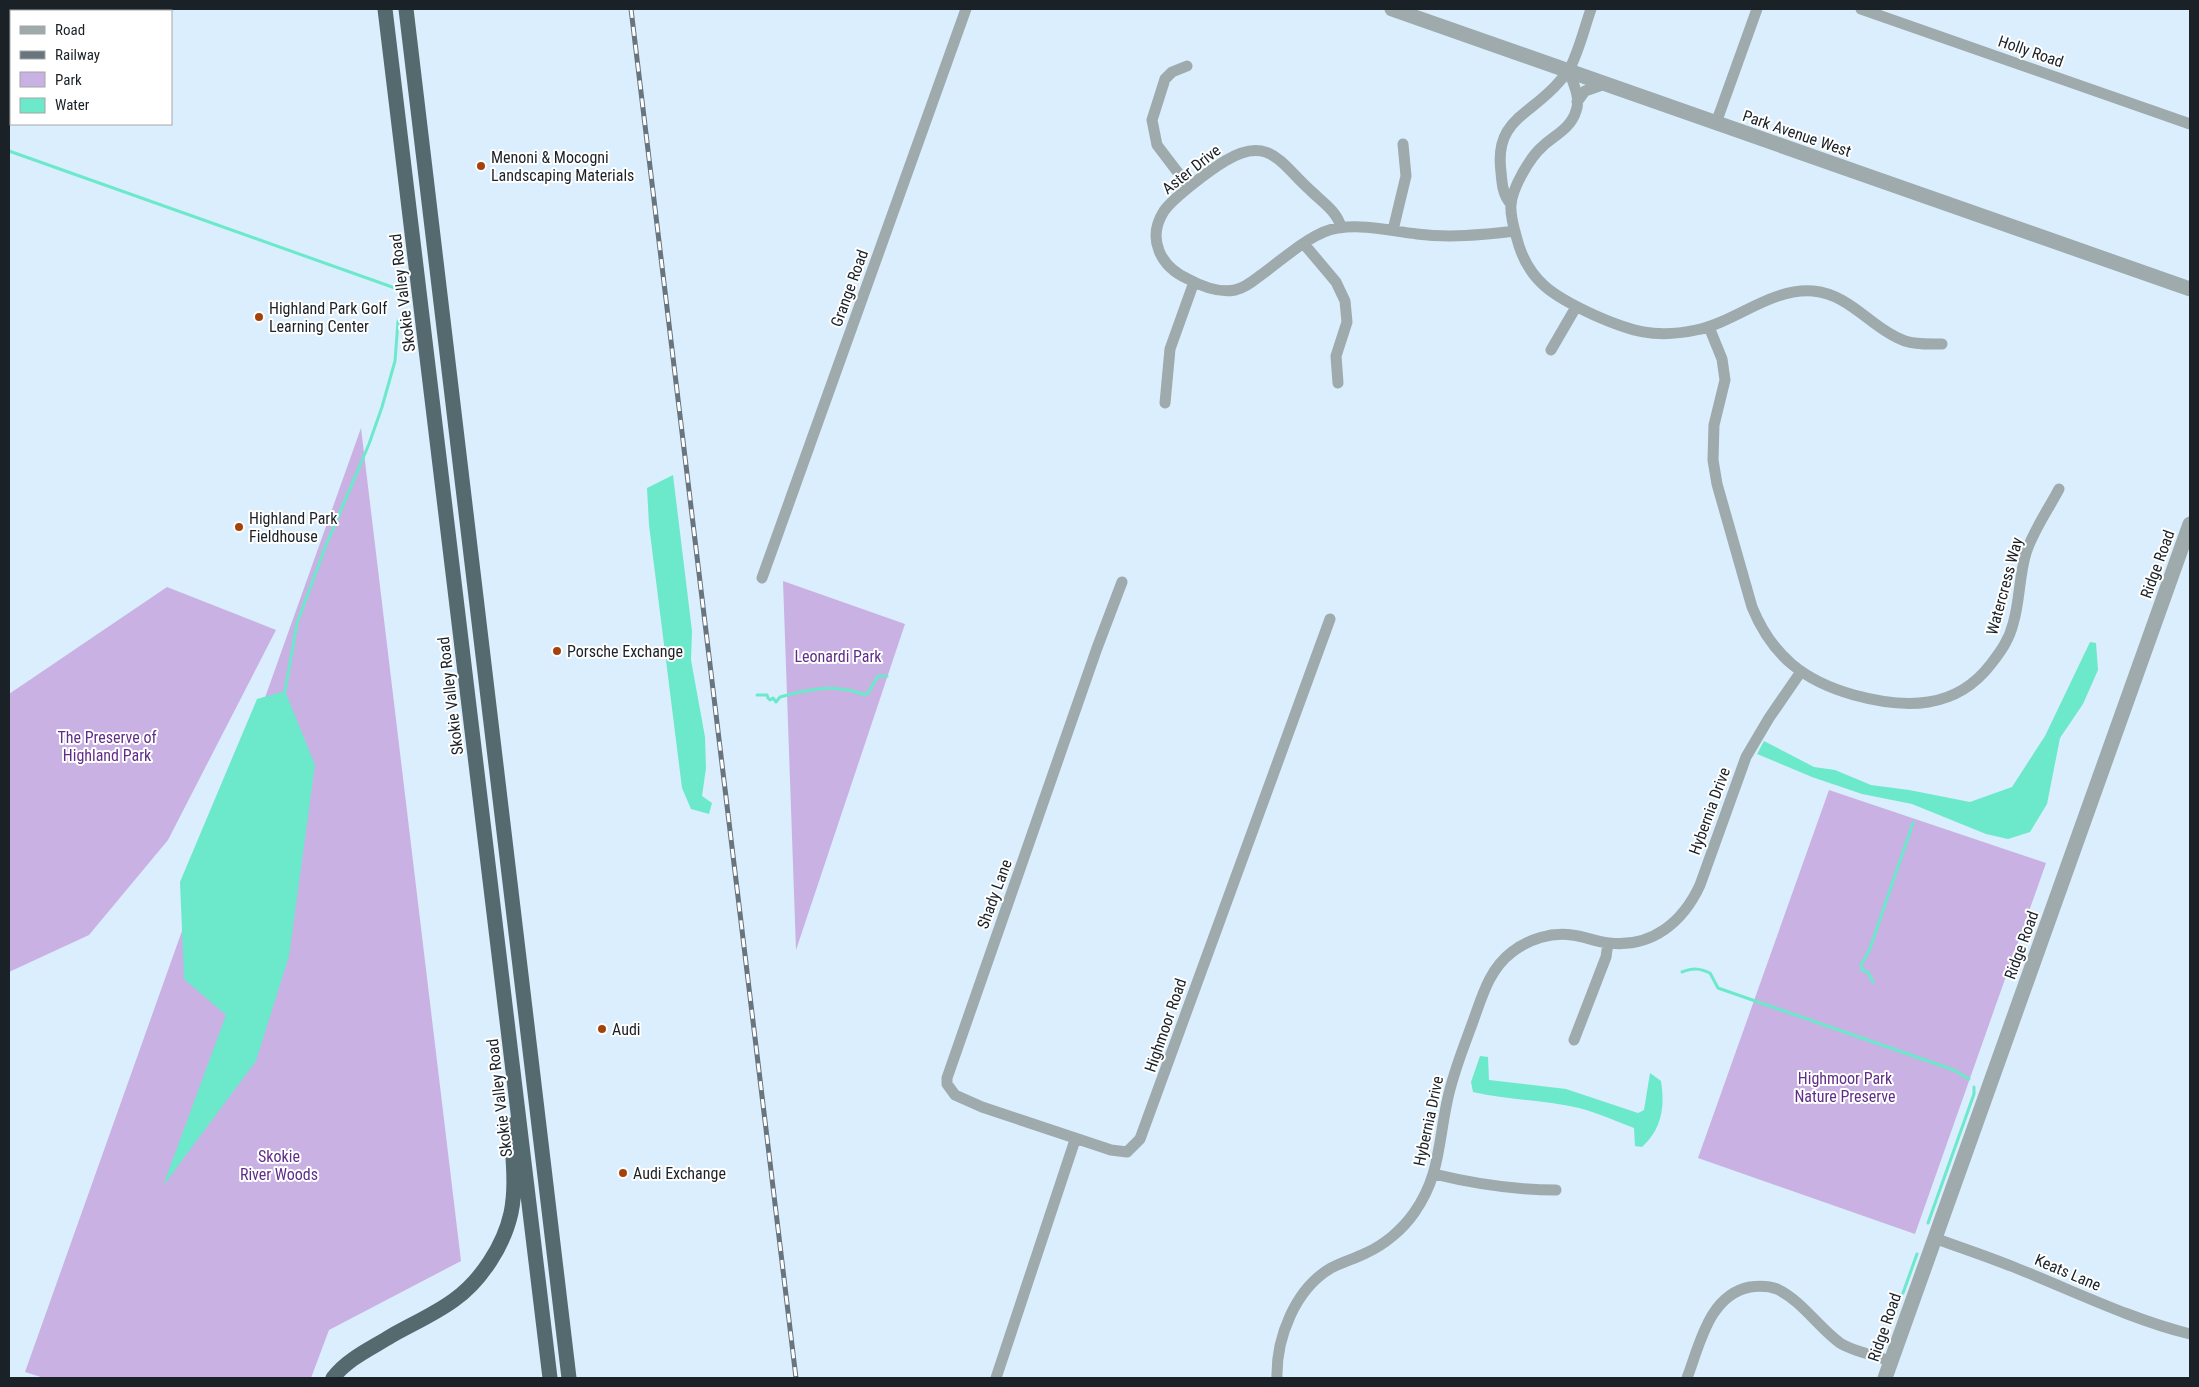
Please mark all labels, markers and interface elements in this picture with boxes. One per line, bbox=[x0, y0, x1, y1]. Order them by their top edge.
legend bbox=[10, 10, 172, 125]
text: Road bbox=[55, 21, 85, 39]
street label: Holly Road bbox=[1996, 31, 2066, 71]
text: Railway bbox=[55, 46, 100, 64]
text: Park bbox=[55, 71, 82, 89]
text: Water bbox=[55, 96, 90, 114]
street label: Park Avenue West bbox=[1740, 106, 1854, 161]
street label: Aster Drive bbox=[1158, 141, 1224, 198]
place label: Menoni & Mocogni Landscaping Materials bbox=[491, 148, 634, 185]
marker: Menoni & Mocogni Landscaping Materials bbox=[475, 160, 487, 172]
street label: Skokie Valley Road bbox=[386, 233, 419, 353]
street label: Grange Road bbox=[827, 247, 872, 329]
place label: Highland Park Golf Learning Center bbox=[269, 299, 387, 336]
marker: Highland Park Golf Learning Center bbox=[253, 311, 265, 323]
place label: Highland Park Fieldhouse bbox=[249, 509, 338, 546]
marker: Highland Park Fieldhouse bbox=[233, 521, 245, 533]
street label: Ridge Road bbox=[2136, 527, 2179, 601]
street label: Watercress Way bbox=[1982, 535, 2027, 637]
street label: Skokie Valley Road bbox=[434, 636, 467, 756]
place label: Porsche Exchange bbox=[567, 642, 683, 661]
marker: Porsche Exchange bbox=[551, 645, 563, 657]
park label: Leonardi Park bbox=[794, 647, 882, 666]
park label: The Preserve of Highland Park bbox=[57, 728, 157, 765]
street label: Hybernia Drive bbox=[1685, 765, 1734, 857]
street label: Shady Lane bbox=[973, 857, 1016, 931]
street label: Ridge Road bbox=[2000, 908, 2043, 982]
street label: Highmoor Road bbox=[1141, 976, 1190, 1075]
place label: Audi bbox=[612, 1020, 640, 1039]
marker: Audi bbox=[596, 1023, 608, 1035]
street label: Skokie Valley Road bbox=[483, 1038, 516, 1158]
park label: Highmoor Park Nature Preserve bbox=[1794, 1069, 1896, 1106]
street label: Hybernia Drive bbox=[1410, 1074, 1447, 1168]
park label: Skokie River Woods bbox=[240, 1147, 318, 1184]
place label: Audi Exchange bbox=[633, 1164, 726, 1183]
marker: Audi Exchange bbox=[617, 1167, 629, 1179]
street label: Keats Lane bbox=[2032, 1250, 2104, 1295]
street label: Ridge Road bbox=[1864, 1290, 1905, 1364]

